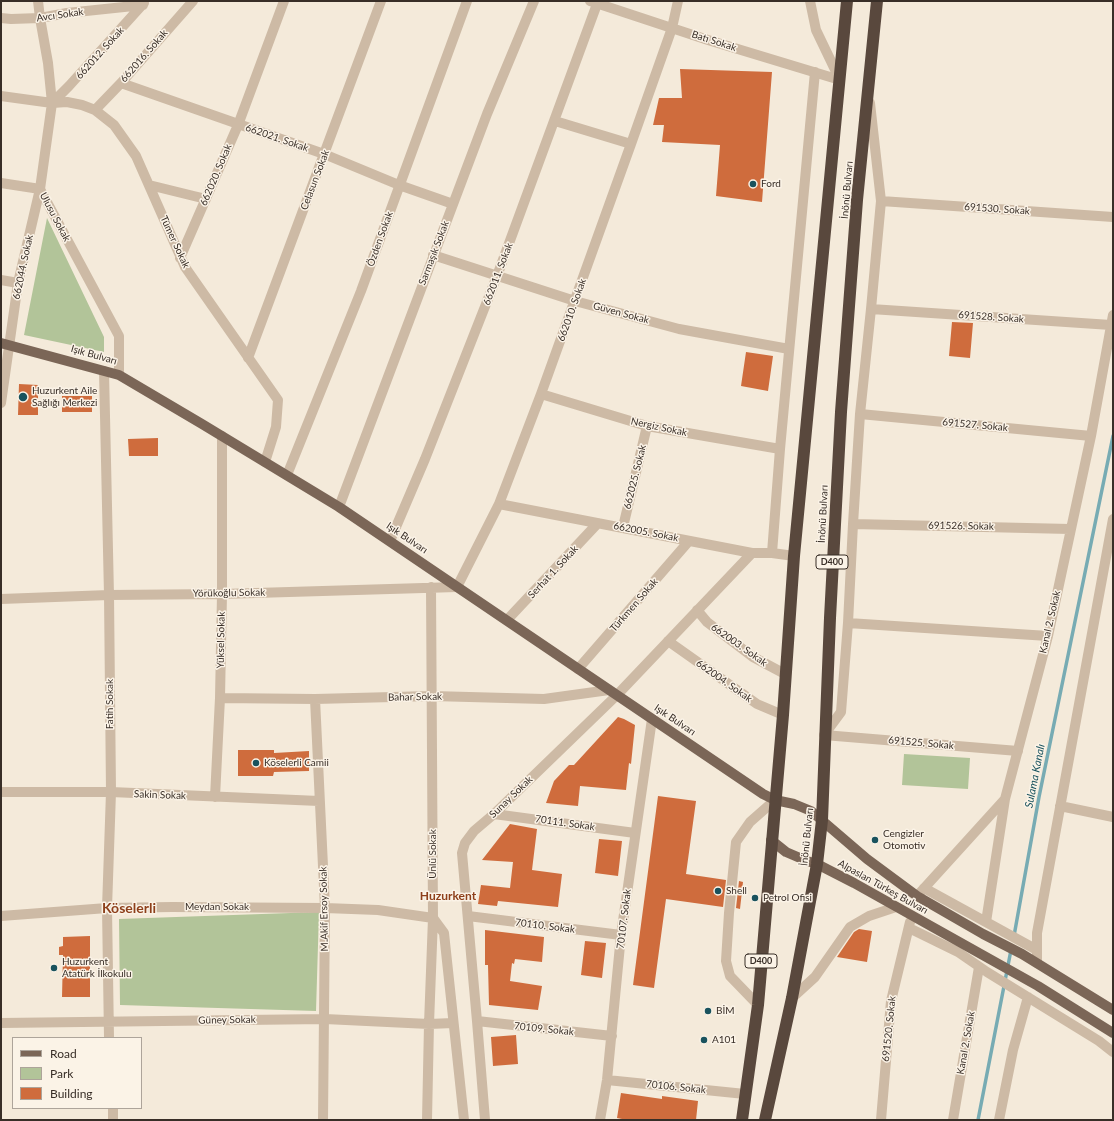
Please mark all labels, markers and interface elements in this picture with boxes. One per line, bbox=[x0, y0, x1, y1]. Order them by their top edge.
street label: Avcı Sokak bbox=[36, 6, 84, 24]
street label: 662012. Sokak bbox=[73, 24, 127, 82]
street label: 662016. Sokak bbox=[118, 27, 170, 85]
street label: Batı Sokak bbox=[690, 28, 738, 54]
street label: 662021. Sokak bbox=[244, 122, 310, 154]
street label: 662020. Sokak bbox=[198, 142, 234, 208]
street label: Celasun Sokak bbox=[298, 148, 332, 212]
street label: İnönü Bulvarı bbox=[838, 161, 856, 219]
place label: Ford bbox=[761, 178, 781, 190]
marker: Ford bbox=[748, 179, 758, 189]
street label: Ulusu Sokak bbox=[37, 190, 73, 244]
street label: 691530. Sokak bbox=[964, 201, 1030, 217]
street label: Özden Sokak bbox=[365, 210, 395, 268]
street label: Tümer Sokak bbox=[158, 214, 192, 270]
street label: Sarmaşık Sokak bbox=[416, 219, 452, 287]
street label: 662044. Sokak bbox=[10, 234, 36, 300]
street label: 662011. Sokak bbox=[481, 241, 515, 307]
street label: 662010. Sokak bbox=[555, 277, 589, 343]
street label: Güven Sokak bbox=[592, 300, 650, 326]
street label: 691528. Sokak bbox=[958, 309, 1024, 325]
street label: Işık Bulvarı bbox=[70, 343, 118, 367]
place label: Huzurkent Aile Sağlığı Merkezi bbox=[32, 385, 97, 408]
marker: Huzurkent Aile Sağlığı Merkezi bbox=[17, 391, 29, 403]
street label: Nergiz Sokak bbox=[630, 415, 688, 439]
street label: 691527. Sokak bbox=[942, 416, 1008, 434]
street label: 662025. Sokak bbox=[621, 444, 649, 510]
street label: İnönü Bulvarı bbox=[815, 485, 831, 543]
street label: 691526. Sokak bbox=[928, 519, 994, 533]
street label: Işık Bulvarı bbox=[384, 520, 430, 556]
street label: 662005. Sokak bbox=[613, 520, 679, 544]
street label: Serhat 1. Sokak bbox=[525, 543, 581, 601]
road number: D400 bbox=[816, 555, 848, 569]
street label: Türkmen Sokak bbox=[607, 576, 661, 634]
street label: Yörükoğlu Sokak bbox=[193, 586, 265, 600]
street label: Kanal 2. Sokak bbox=[1037, 589, 1063, 655]
street label: Yüksel Sokak bbox=[215, 612, 227, 668]
street label: 662003. Sokak bbox=[709, 621, 769, 669]
street label: 662004. Sokak bbox=[694, 657, 754, 705]
street label: Fatih Sokak bbox=[104, 679, 116, 729]
street label: Bahar Sokak bbox=[388, 691, 442, 703]
street label: Işık Bulvarı bbox=[652, 702, 698, 738]
street label: 691525. Sokak bbox=[888, 734, 954, 752]
water label: Sulama Kanalı bbox=[1022, 743, 1048, 809]
place label: Köselerli Camii bbox=[264, 757, 329, 769]
marker: Köselerli Camii bbox=[251, 758, 261, 768]
street label: Sunay Sokak bbox=[487, 773, 535, 821]
street label: Sakin Sokak bbox=[134, 788, 186, 802]
street label: İnönü Bulvarı bbox=[798, 808, 816, 866]
street label: 70111. Sokak bbox=[534, 813, 596, 833]
place label: Cengizler Otomotiv bbox=[883, 828, 925, 852]
street label: Ünlü Sokak bbox=[427, 829, 439, 879]
marker: Cengizler Otomotiv bbox=[870, 835, 880, 845]
street label: Alpaslan Türkeş Bulvarı bbox=[836, 857, 930, 917]
street label: M.Akif Ersoy Sokak bbox=[317, 866, 331, 952]
place label: Shell bbox=[726, 885, 747, 897]
marker: Shell bbox=[713, 886, 723, 896]
street label: 70107. Sokak bbox=[614, 888, 634, 950]
district label: Huzurkent bbox=[420, 889, 476, 903]
place label: Petrol Ofisi bbox=[763, 892, 812, 904]
marker: Petrol Ofisi bbox=[750, 893, 760, 903]
district label: Köselerli bbox=[102, 900, 156, 916]
street label: Meydan Sokak bbox=[185, 901, 249, 913]
street label: 70110. Sokak bbox=[514, 916, 576, 936]
road number: D400 bbox=[745, 954, 777, 968]
place label: Huzurkent Atatürk İlkokulu bbox=[62, 956, 132, 980]
marker: Huzurkent Atatürk İlkokulu bbox=[49, 963, 59, 973]
street label: 691520. Sokak bbox=[880, 996, 898, 1062]
place label: BİM bbox=[716, 1005, 735, 1017]
marker: BİM bbox=[703, 1006, 713, 1016]
street label: Kanal 2. Sokak bbox=[955, 1010, 977, 1076]
street label: Güney Sokak bbox=[198, 1013, 256, 1027]
street label: 70109. Sokak bbox=[513, 1020, 575, 1038]
place label: A101 bbox=[712, 1034, 736, 1046]
marker: A101 bbox=[699, 1035, 709, 1045]
legend bbox=[12, 1037, 142, 1109]
text: Road bbox=[50, 1046, 77, 1061]
text: Park bbox=[50, 1066, 73, 1081]
street label: 70106. Sokak bbox=[645, 1078, 707, 1096]
text: Building bbox=[50, 1086, 93, 1101]

